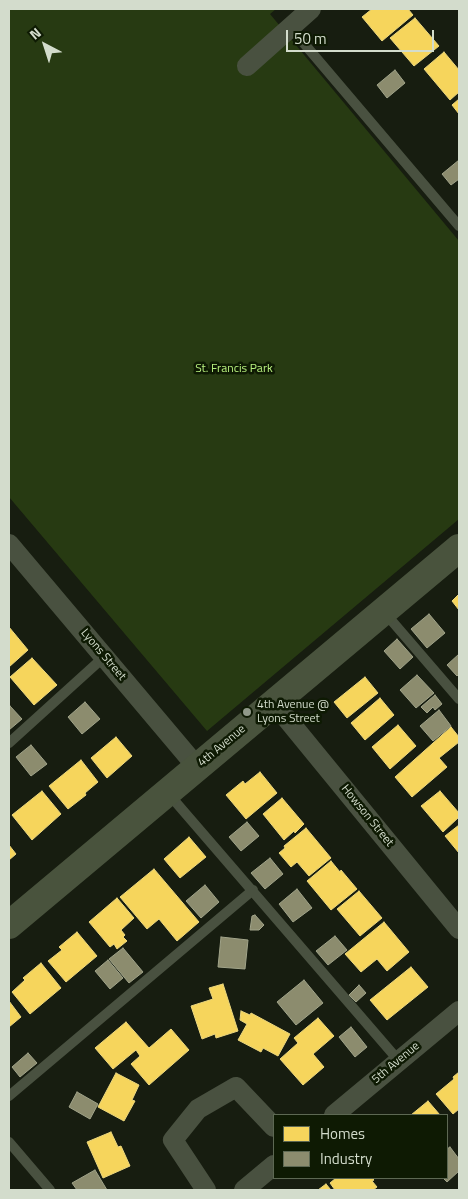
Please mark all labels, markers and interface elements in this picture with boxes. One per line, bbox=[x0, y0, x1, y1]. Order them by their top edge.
north arrow bbox=[20, 20, 70, 70]
scale bar bbox=[288, 20, 436, 52]
text: N bbox=[25, 22, 45, 44]
text: 50 m bbox=[294, 27, 327, 50]
park label: St. Francis Park bbox=[195, 362, 273, 376]
street label: Lyons Street bbox=[77, 626, 129, 684]
place label: 4th Avenue @ Lyons Street bbox=[257, 698, 329, 726]
marker: 4th Avenue @ Lyons Street bbox=[241, 706, 253, 718]
street label: 4th Avenue bbox=[195, 722, 249, 770]
street label: Howson Street bbox=[338, 782, 396, 850]
street label: 5th Avenue bbox=[369, 1039, 423, 1087]
legend bbox=[273, 1114, 448, 1179]
text: Homes bbox=[320, 1122, 365, 1145]
text: Industry bbox=[320, 1147, 372, 1170]

